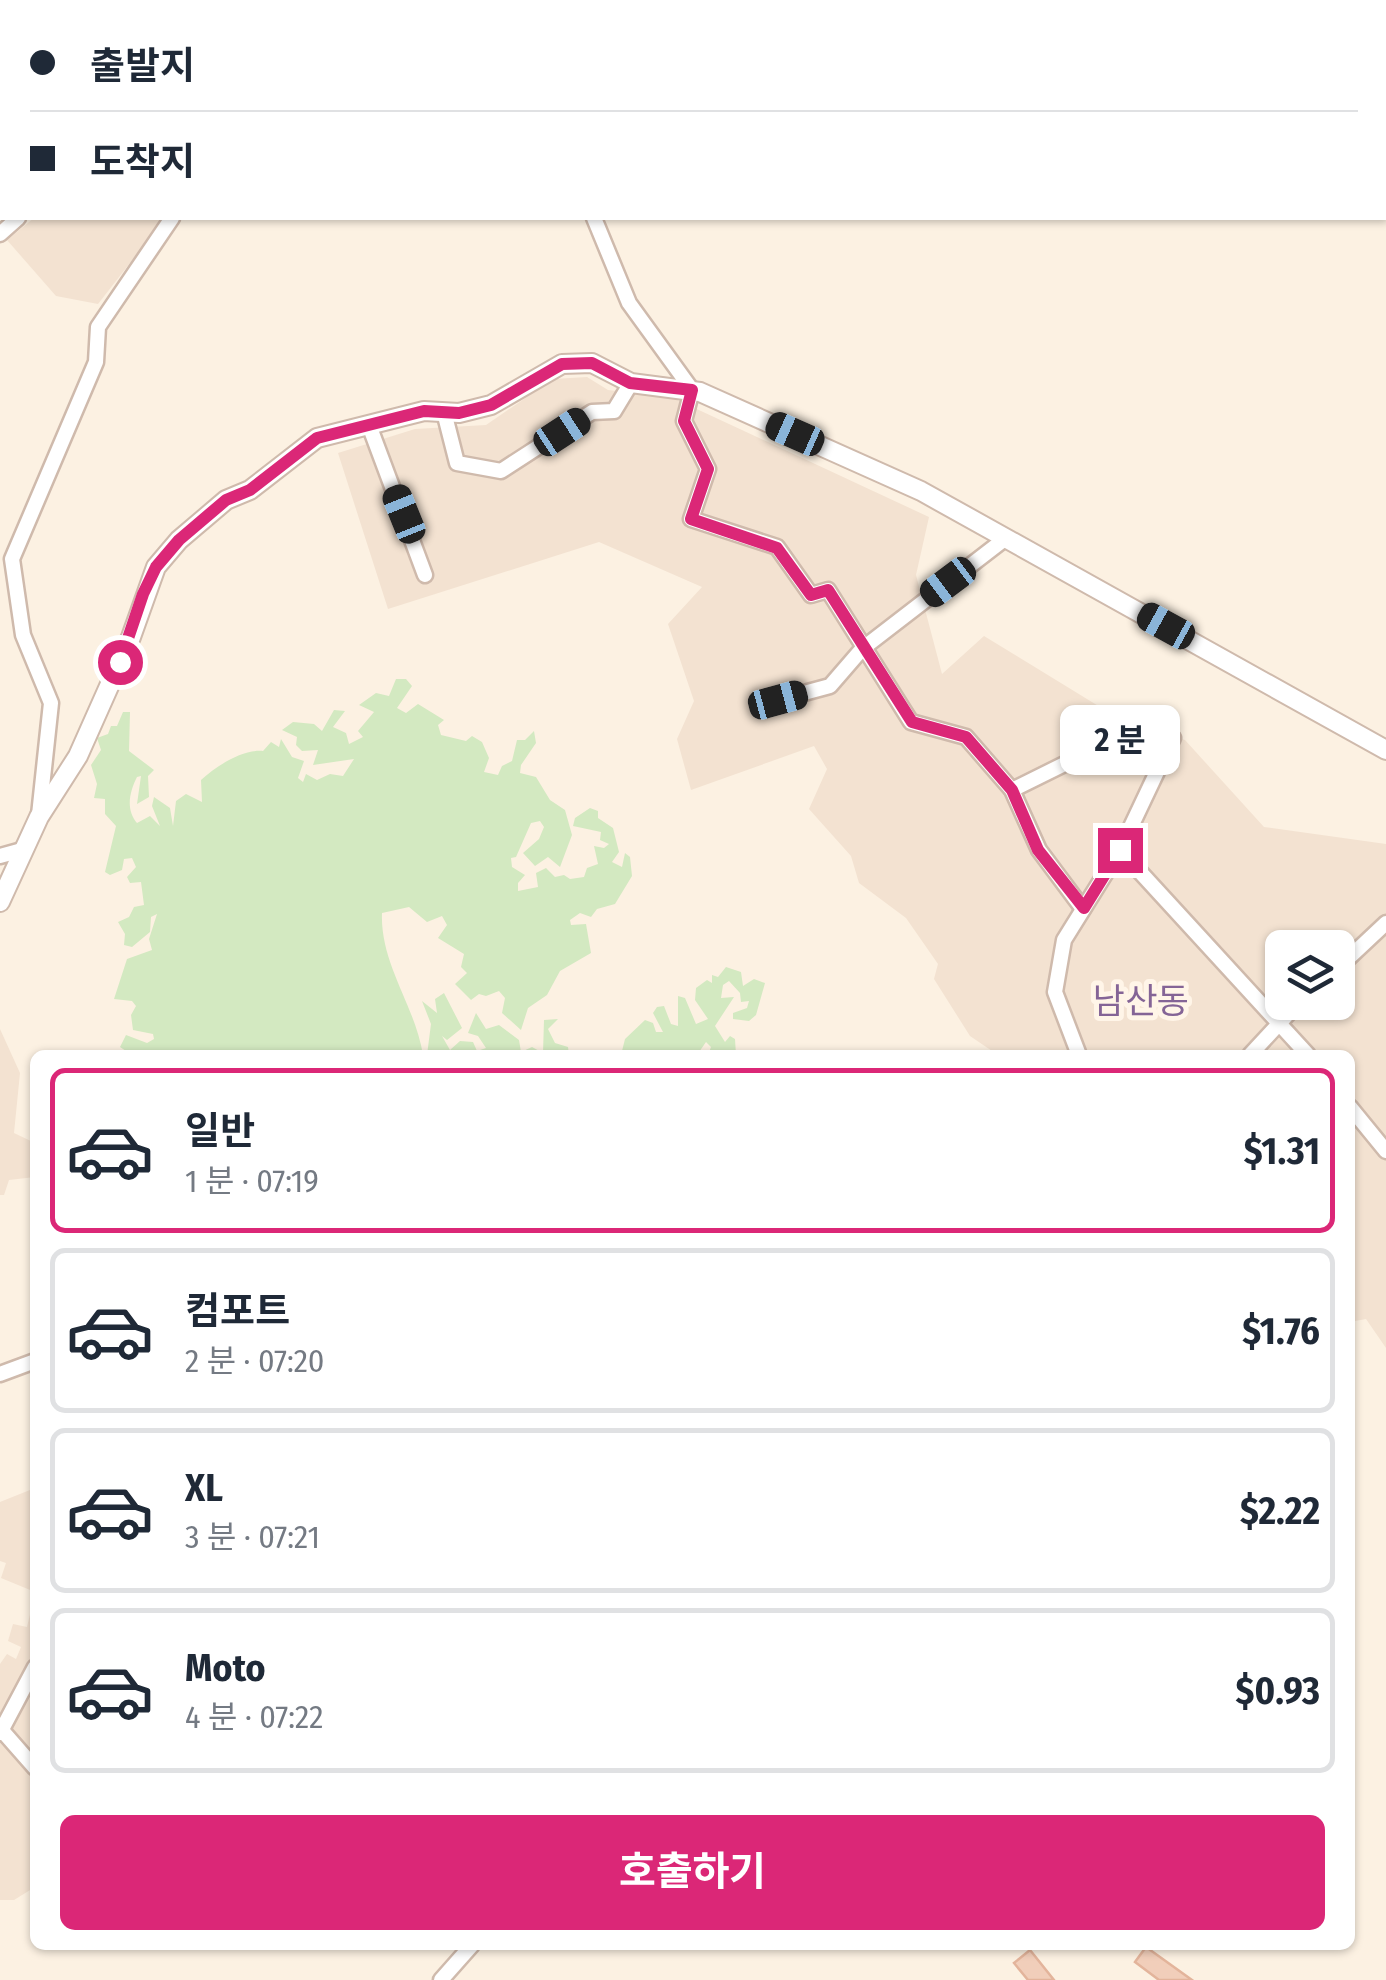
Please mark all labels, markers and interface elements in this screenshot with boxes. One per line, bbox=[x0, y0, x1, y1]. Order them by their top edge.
text: 출발지 bbox=[90, 43, 195, 89]
text: 도착지 bbox=[90, 139, 195, 185]
car bbox=[529, 403, 595, 461]
car bbox=[761, 408, 829, 460]
car bbox=[379, 481, 429, 547]
car bbox=[915, 552, 981, 612]
car bbox=[1132, 598, 1200, 654]
route start bbox=[98, 640, 143, 685]
car bbox=[745, 678, 811, 722]
callout: 2 분 bbox=[1060, 705, 1180, 775]
text: 2 분 bbox=[1095, 721, 1145, 759]
route end bbox=[1098, 828, 1143, 873]
map controls bbox=[1265, 930, 1355, 1020]
button: layers bbox=[1265, 930, 1355, 1020]
district label: 남산동 bbox=[1093, 980, 1189, 1022]
icon: car bbox=[65, 1106, 155, 1196]
text: 일반 bbox=[185, 1108, 255, 1154]
text: $1.31 bbox=[1244, 1128, 1320, 1174]
text: 1 분 · 07:19 bbox=[185, 1162, 319, 1200]
icon: car bbox=[65, 1286, 155, 1376]
text: 컴포트 bbox=[185, 1288, 290, 1334]
text: $1.76 bbox=[1242, 1308, 1320, 1354]
text: 2 분 · 07:20 bbox=[185, 1342, 325, 1380]
text: XL bbox=[185, 1465, 223, 1511]
icon: car bbox=[65, 1466, 155, 1556]
text: $2.22 bbox=[1240, 1488, 1320, 1534]
text: 3 분 · 07:21 bbox=[185, 1518, 320, 1556]
text: Moto bbox=[185, 1645, 266, 1691]
icon: car bbox=[65, 1646, 155, 1736]
text: $0.93 bbox=[1236, 1668, 1320, 1714]
text: 4 분 · 07:22 bbox=[185, 1698, 323, 1736]
button: 호출하기 bbox=[60, 1815, 1325, 1930]

